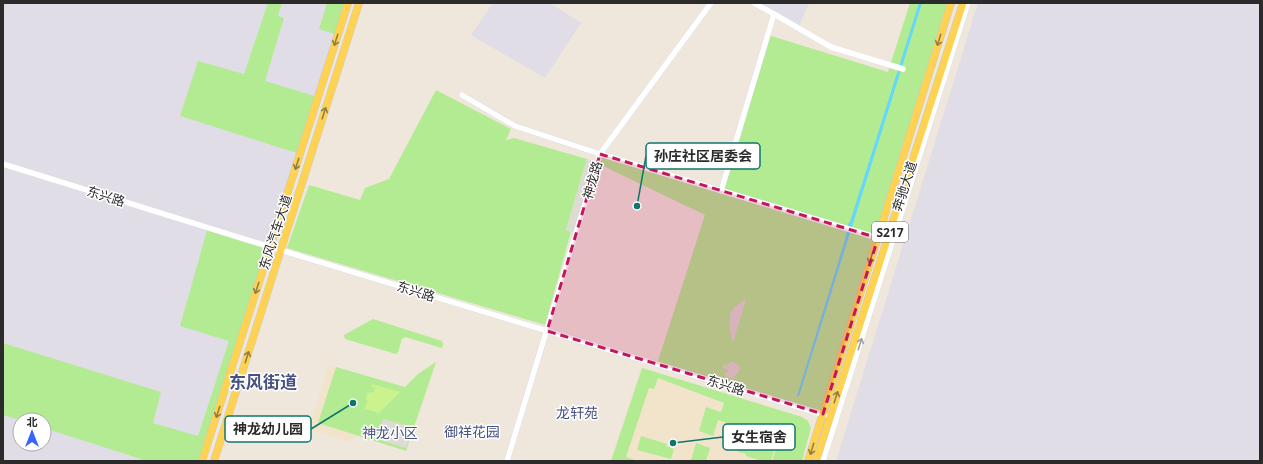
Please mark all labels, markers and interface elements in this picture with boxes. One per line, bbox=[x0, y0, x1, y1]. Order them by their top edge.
one-way arrow bbox=[332, 34, 340, 46]
one-way arrow bbox=[935, 34, 942, 47]
one-way arrow bbox=[321, 107, 328, 120]
callout: 孙庄社区居委会 bbox=[646, 143, 760, 169]
text: 孙庄社区居委会 bbox=[654, 146, 752, 165]
one-way arrow bbox=[293, 157, 300, 170]
street label: 奔驰大道 bbox=[887, 158, 921, 214]
street label: 神龙路 bbox=[578, 159, 606, 201]
street label: 东兴路 bbox=[85, 182, 127, 210]
street label: 东风汽车大道 bbox=[254, 192, 296, 272]
road number: S217 bbox=[872, 222, 908, 242]
one-way arrow bbox=[867, 252, 875, 264]
street label: 东兴路 bbox=[395, 277, 437, 305]
one-way arrow bbox=[253, 282, 261, 294]
one-way arrow bbox=[857, 337, 864, 350]
one-way arrow bbox=[244, 351, 251, 364]
district label: 东风街道 bbox=[229, 370, 297, 393]
street label: 东兴路 bbox=[705, 371, 747, 399]
one-way arrow bbox=[833, 391, 840, 404]
district label: 龙轩苑 bbox=[556, 403, 598, 422]
one-way arrow bbox=[214, 405, 221, 418]
north arrow bbox=[12, 412, 52, 452]
text: 北 bbox=[27, 414, 38, 429]
callout: 神龙幼儿园 bbox=[225, 416, 311, 442]
text: 神龙幼儿园 bbox=[233, 419, 303, 438]
district label: 御祥花园 bbox=[444, 422, 500, 441]
district label: 神龙小区 bbox=[362, 423, 418, 442]
callout: 女生宿舍 bbox=[723, 424, 795, 450]
text: 女生宿舍 bbox=[731, 427, 787, 446]
one-way arrow bbox=[808, 442, 815, 455]

